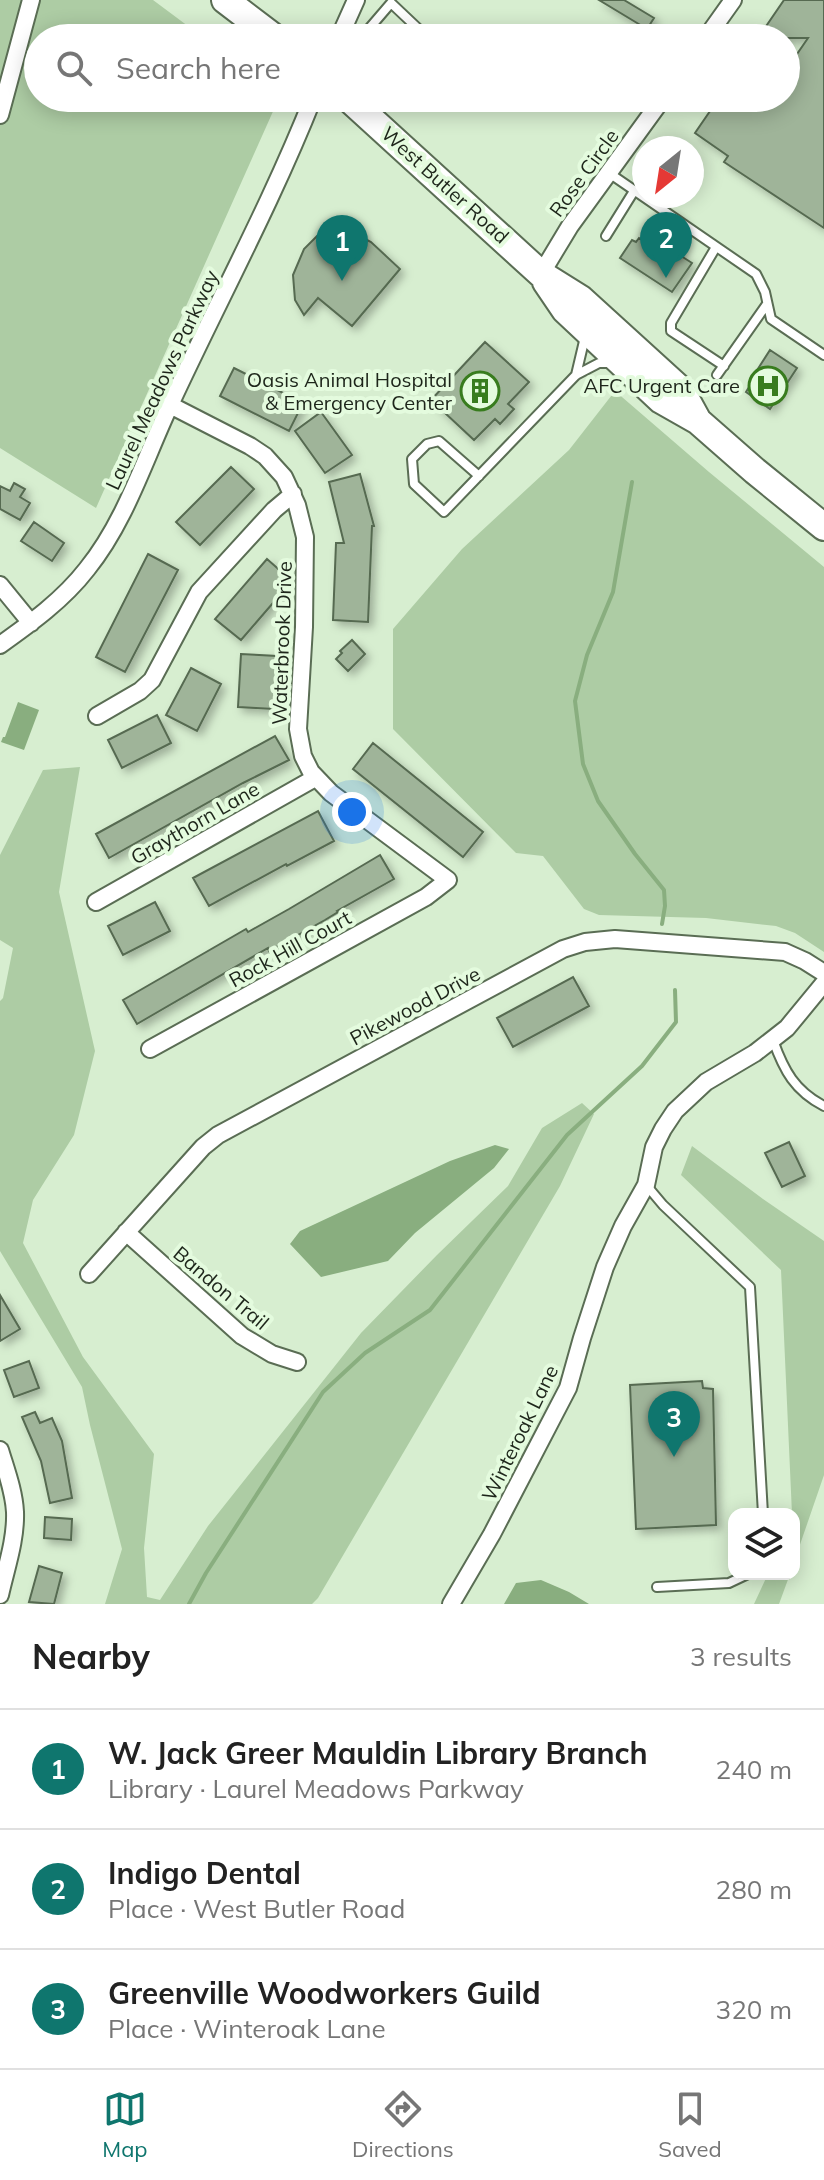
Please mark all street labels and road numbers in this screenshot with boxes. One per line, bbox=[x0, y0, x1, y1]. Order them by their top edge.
street label: West Butler Road bbox=[376, 121, 514, 249]
street label: Rose Circle bbox=[543, 124, 624, 221]
street label: Laurel Meadows Parkway bbox=[100, 266, 224, 494]
street label: Waterbrook Drive bbox=[266, 561, 297, 725]
street label: Graythorn Lane bbox=[126, 776, 263, 869]
street label: Rock Hill Court bbox=[224, 905, 355, 992]
street label: Pikewood Drive bbox=[345, 961, 484, 1050]
street label: Bandon Trail bbox=[169, 1240, 274, 1335]
street label: Winteroak Lane bbox=[476, 1361, 563, 1505]

